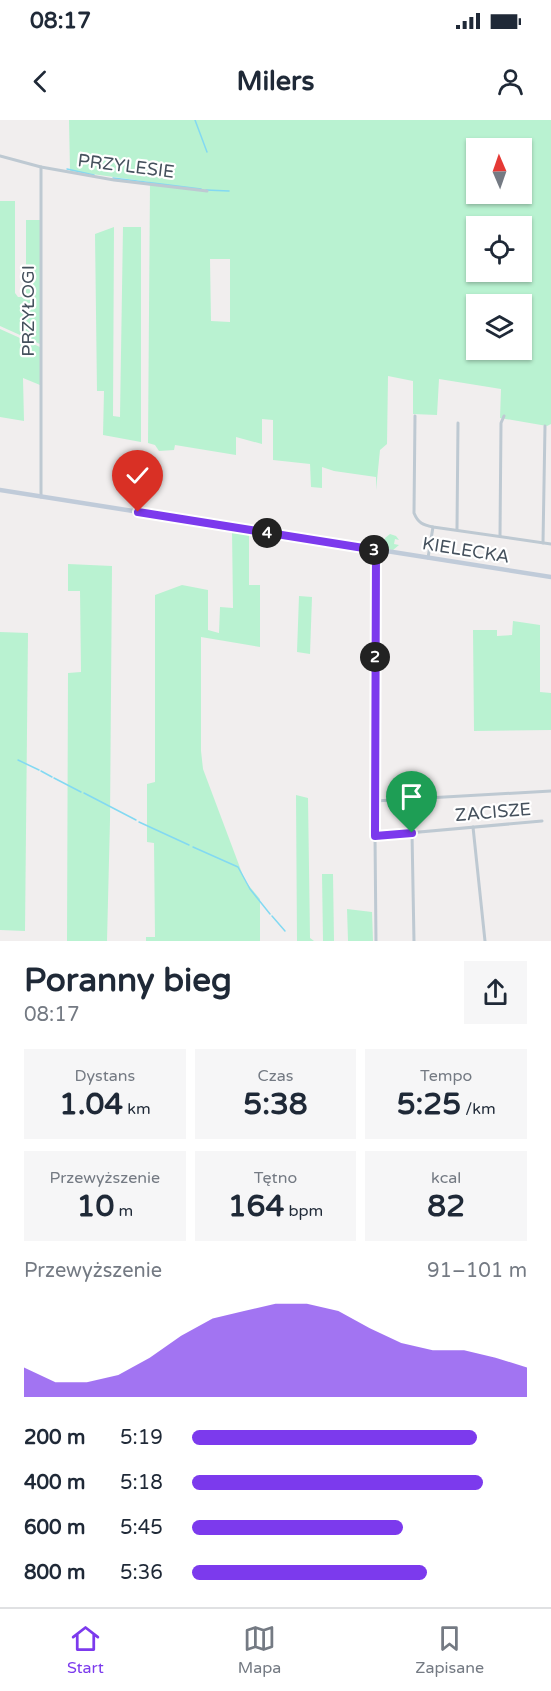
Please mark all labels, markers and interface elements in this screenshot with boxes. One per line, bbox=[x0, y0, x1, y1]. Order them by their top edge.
text: 08:17 bbox=[30, 8, 91, 34]
icon: back bbox=[24, 65, 57, 98]
text: Milers bbox=[237, 65, 314, 98]
icon: person bbox=[494, 65, 527, 98]
north arrow bbox=[466, 138, 532, 204]
map controls bbox=[466, 138, 532, 360]
street label: PRZYLESIE bbox=[76, 149, 176, 183]
button: locate bbox=[466, 216, 532, 282]
street label: PRZYŁOGI bbox=[17, 265, 39, 357]
button: layers bbox=[466, 294, 532, 360]
pin bbox=[112, 450, 163, 512]
icon: check bbox=[121, 459, 154, 492]
pin: 4 bbox=[252, 518, 282, 548]
text: 4 bbox=[262, 523, 272, 543]
street label: KIELECKA bbox=[421, 532, 511, 568]
pin: 3 bbox=[359, 535, 389, 565]
text: 3 bbox=[369, 540, 379, 560]
pin: 2 bbox=[360, 642, 390, 672]
text: 2 bbox=[370, 647, 380, 667]
pin bbox=[386, 771, 437, 833]
icon: arrive bbox=[395, 780, 428, 813]
street label: ZACISZE bbox=[454, 798, 532, 826]
text: Poranny bieg bbox=[24, 961, 232, 1000]
button: share bbox=[464, 961, 527, 1024]
text: 08:17 bbox=[24, 1003, 79, 1027]
text: Dystans bbox=[74, 1066, 135, 1086]
text: Czas bbox=[258, 1066, 293, 1086]
text: Tempo bbox=[420, 1066, 472, 1086]
text: 1.04 bbox=[59, 1086, 123, 1123]
text: 5:38 bbox=[243, 1086, 308, 1123]
text: 5:25 bbox=[397, 1086, 461, 1123]
text: km bbox=[123, 1099, 151, 1119]
text: /km bbox=[461, 1099, 496, 1119]
text: Przewyższenie bbox=[50, 1168, 160, 1188]
text: Tętno bbox=[254, 1168, 297, 1188]
text: kcal bbox=[431, 1168, 461, 1188]
text: 10 bbox=[77, 1188, 114, 1225]
text: 164 bbox=[228, 1188, 284, 1225]
text: 82 bbox=[427, 1188, 465, 1225]
text: m bbox=[114, 1201, 133, 1221]
text: bpm bbox=[284, 1201, 323, 1221]
text: Przewyższenie bbox=[24, 1259, 162, 1283]
text: 91–101 m bbox=[427, 1259, 527, 1283]
text: 200 m bbox=[24, 1426, 85, 1450]
text: 5:19 bbox=[120, 1426, 163, 1450]
text: 400 m bbox=[24, 1471, 85, 1495]
text: 5:18 bbox=[120, 1471, 163, 1495]
text: 600 m bbox=[24, 1516, 85, 1540]
text: 5:45 bbox=[120, 1516, 163, 1540]
text: 800 m bbox=[24, 1561, 85, 1585]
text: 5:36 bbox=[120, 1561, 163, 1585]
tab: Start bbox=[67, 1622, 104, 1678]
tab: Mapa bbox=[238, 1622, 281, 1678]
tab: Zapisane bbox=[415, 1622, 484, 1678]

